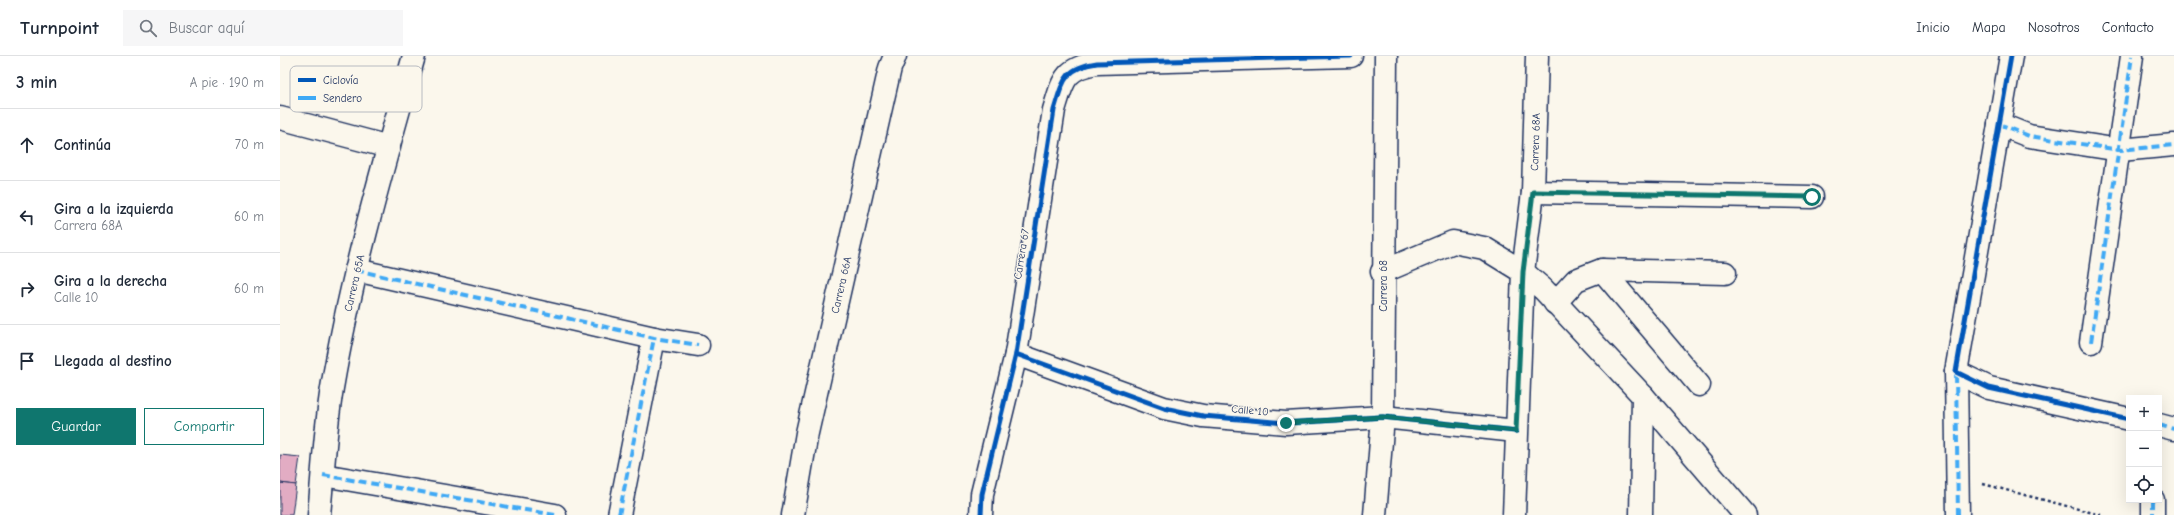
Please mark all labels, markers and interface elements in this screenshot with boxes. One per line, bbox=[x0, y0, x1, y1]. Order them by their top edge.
search box bbox=[123, 10, 403, 46]
text: Turnpoint bbox=[20, 17, 99, 39]
icon: search bbox=[137, 17, 159, 39]
text: Buscar aquí bbox=[169, 19, 244, 37]
text: Inicio bbox=[1916, 19, 1950, 36]
text: Mapa bbox=[1972, 19, 2006, 36]
text: Nosotros bbox=[2028, 19, 2080, 36]
text: Contacto bbox=[2102, 19, 2154, 36]
legend bbox=[290, 66, 422, 112]
text: 3 min bbox=[16, 73, 57, 92]
text: Ciclovía bbox=[323, 74, 358, 87]
text: A pie · 190 m bbox=[190, 75, 264, 90]
text: Sendero bbox=[323, 92, 362, 105]
street label: Carrera 68A bbox=[1528, 112, 1543, 171]
icon: ahead bbox=[16, 134, 38, 156]
text: Continúa bbox=[54, 136, 111, 154]
text: 70 m bbox=[235, 137, 264, 152]
route start bbox=[1803, 188, 1821, 206]
text: Gira a la izquierda bbox=[54, 200, 174, 218]
icon: left bbox=[16, 206, 38, 228]
text: 60 m bbox=[234, 209, 264, 224]
text: Carrera 68A bbox=[54, 218, 123, 233]
street label: Carrera 67 bbox=[1011, 228, 1032, 280]
street label: Carrera 65A bbox=[342, 253, 368, 313]
street label: Carrera 66A bbox=[829, 255, 855, 315]
street label: Carrera 68 bbox=[1377, 260, 1390, 312]
text: Gira a la derecha bbox=[54, 272, 167, 290]
icon: right bbox=[16, 278, 38, 300]
text: 60 m bbox=[234, 281, 264, 296]
text: Calle 10 bbox=[54, 290, 98, 305]
icon: arrive bbox=[16, 350, 38, 372]
text: Llegada al destino bbox=[54, 352, 172, 370]
map controls bbox=[2126, 395, 2162, 503]
button: + bbox=[2126, 395, 2162, 431]
street label: Calle 10 bbox=[1231, 402, 1269, 419]
button: Guardar bbox=[16, 408, 136, 445]
button: Compartir bbox=[144, 408, 264, 445]
route end bbox=[1277, 414, 1295, 432]
button: − bbox=[2126, 431, 2162, 467]
button: locate bbox=[2126, 467, 2162, 503]

